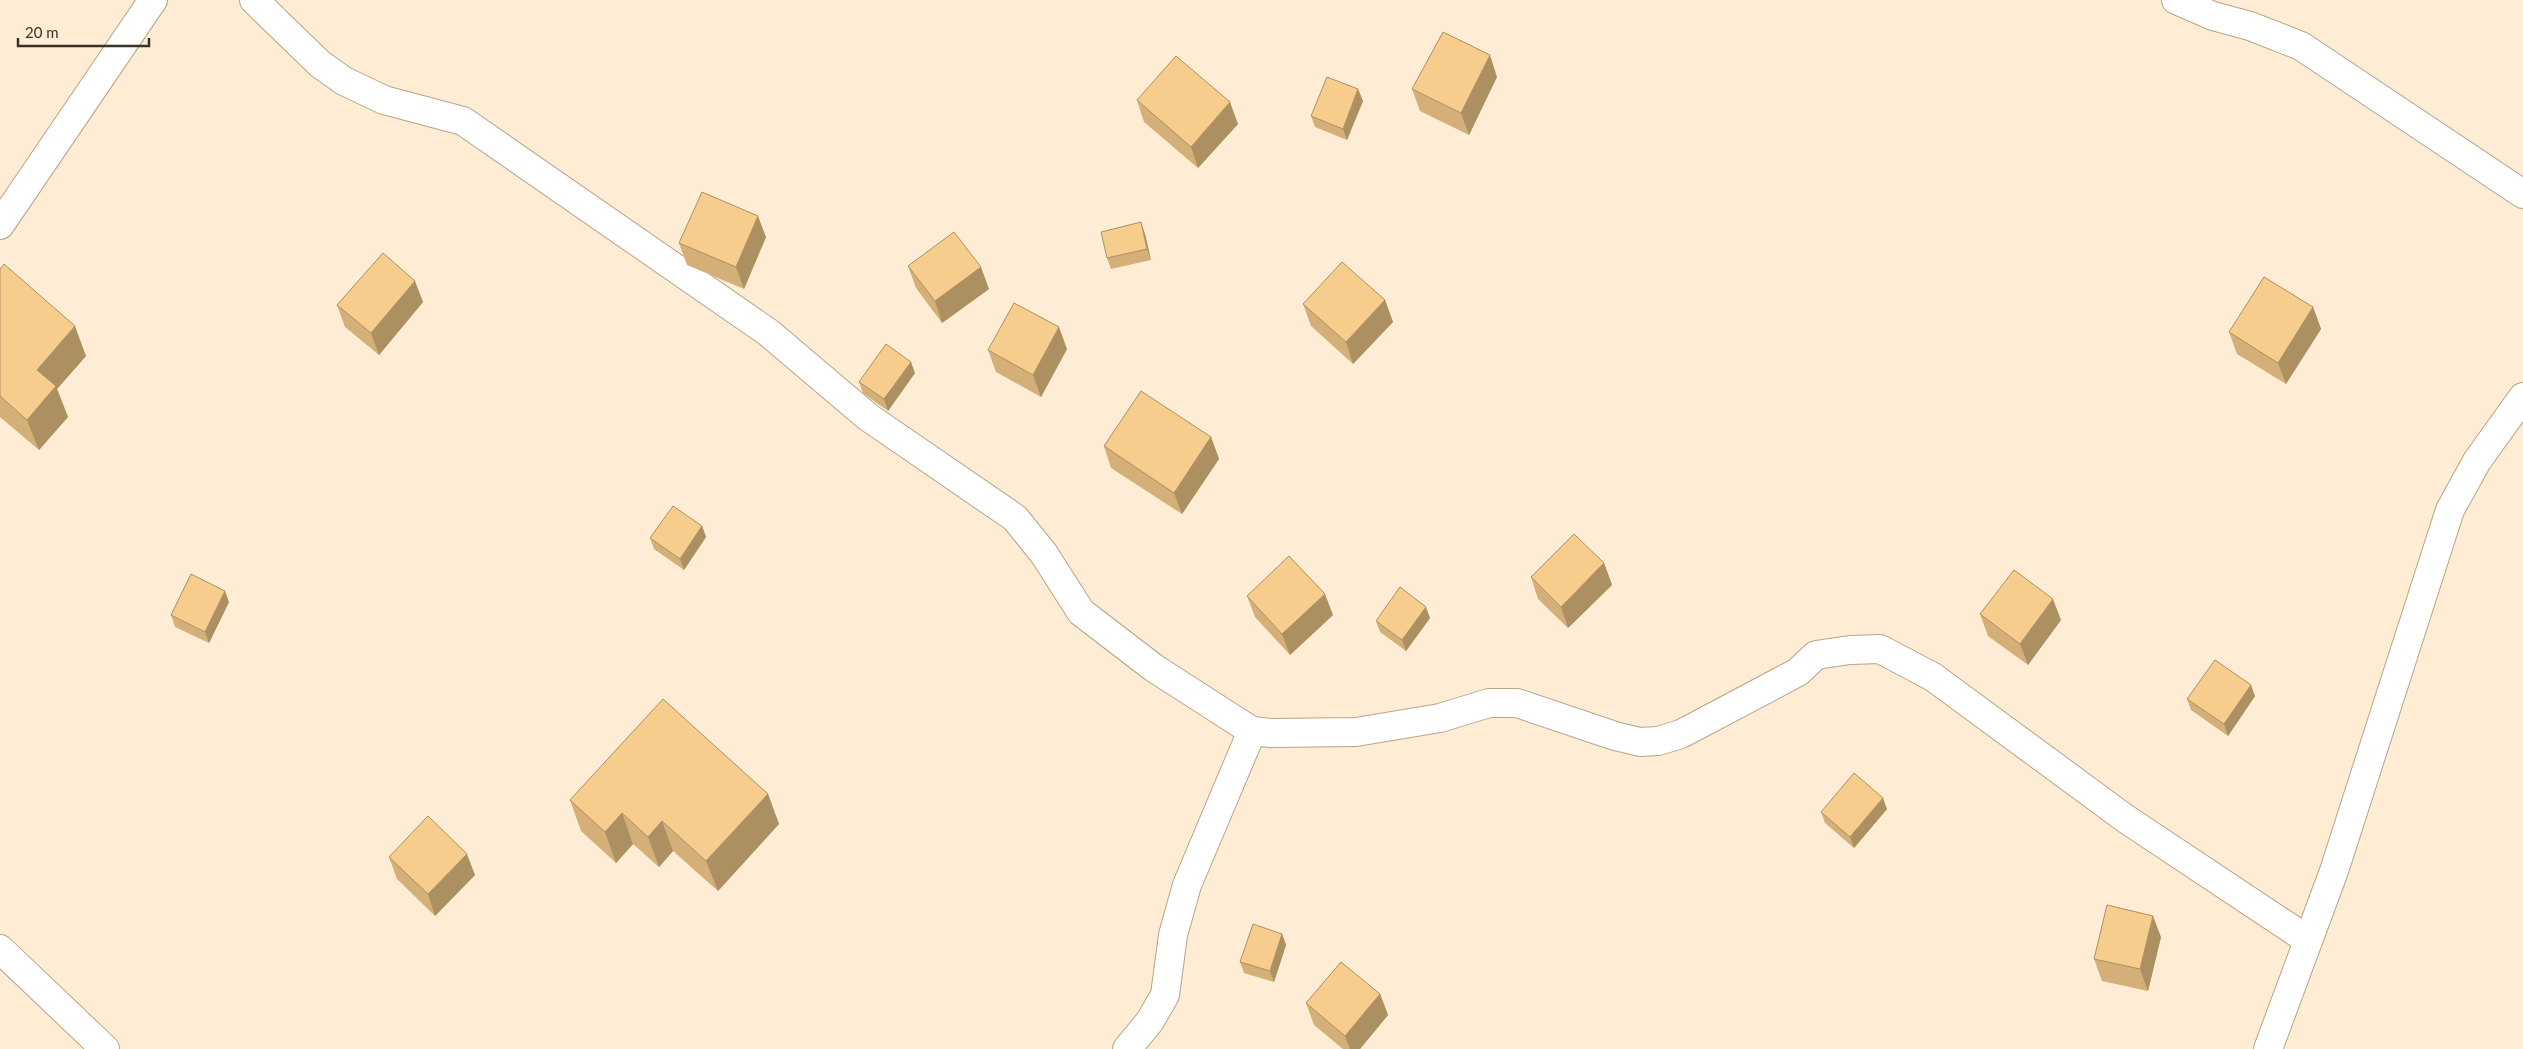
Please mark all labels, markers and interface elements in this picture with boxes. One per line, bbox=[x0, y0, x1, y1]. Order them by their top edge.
scale bar bbox=[18, 15, 149, 47]
text: 20 m bbox=[25, 23, 59, 41]

